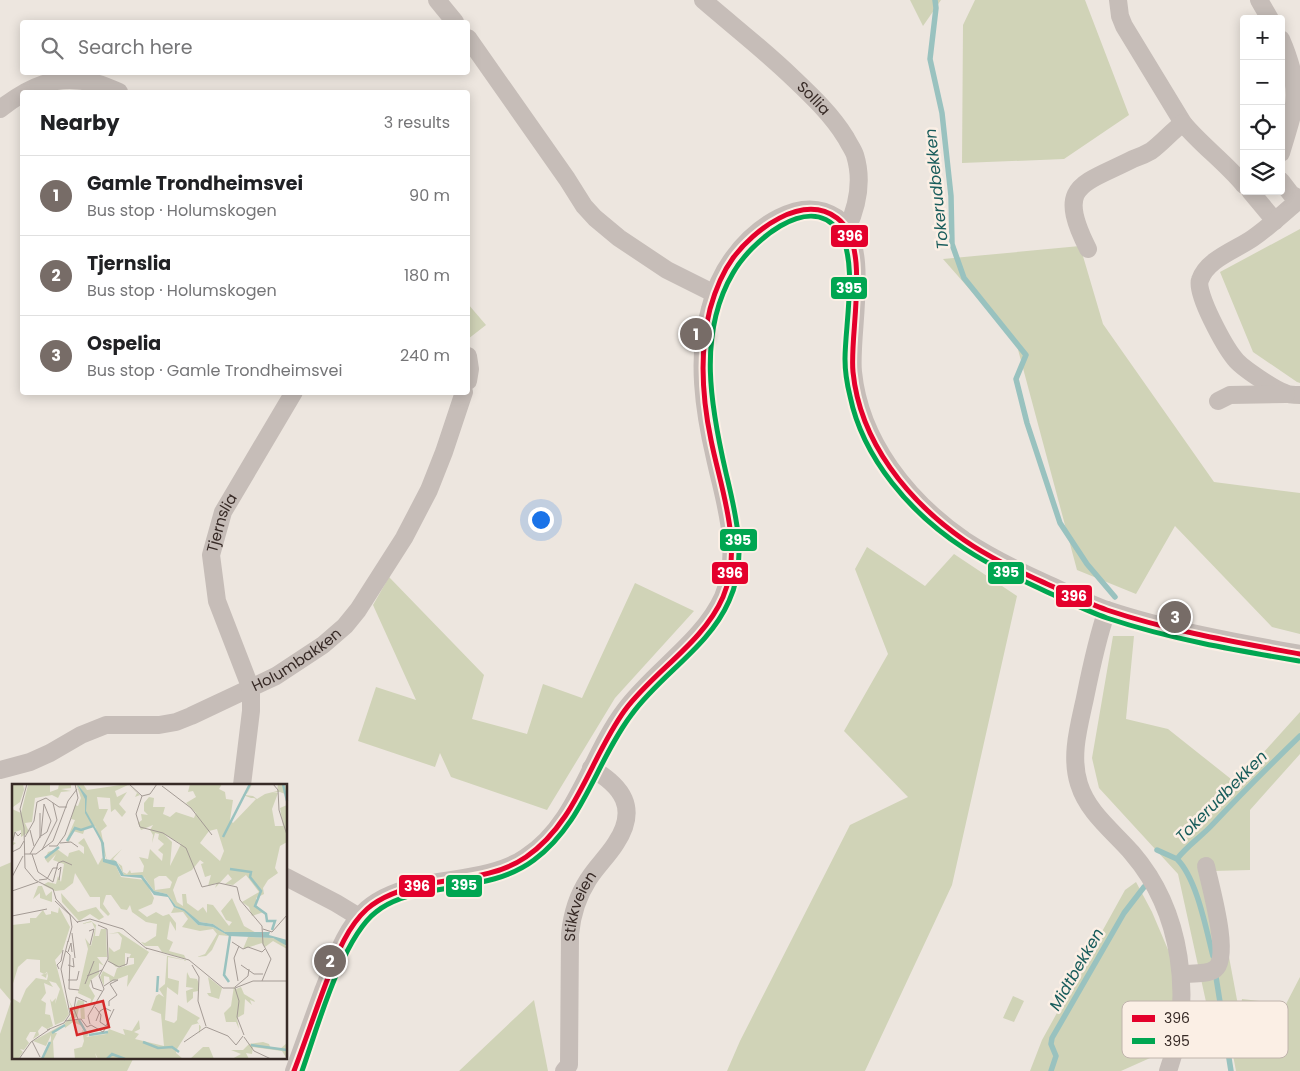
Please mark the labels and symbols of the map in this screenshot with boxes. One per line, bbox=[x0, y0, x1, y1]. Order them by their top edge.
street label: Sollia bbox=[793, 76, 835, 119]
water label: Tokerudbekken bbox=[919, 127, 954, 251]
line badge: 396 bbox=[830, 224, 869, 248]
text: 396 bbox=[837, 226, 863, 246]
line badge: 395 bbox=[830, 276, 868, 300]
text: 395 bbox=[836, 278, 862, 298]
pin: 1 bbox=[680, 315, 712, 353]
street label: Tjernslia bbox=[201, 489, 242, 555]
your location bbox=[528, 507, 554, 533]
line badge: 395 bbox=[719, 528, 758, 552]
text: 395 bbox=[725, 530, 751, 550]
line badge: 396 bbox=[711, 561, 749, 585]
line badge: 395 bbox=[987, 561, 1025, 585]
text: 395 bbox=[993, 562, 1019, 582]
text: 396 bbox=[717, 563, 743, 583]
line badge: 396 bbox=[1055, 584, 1093, 608]
text: 396 bbox=[1061, 586, 1087, 606]
pin: 3 bbox=[1159, 598, 1191, 636]
street label: Holumbakken bbox=[248, 623, 346, 696]
water label: Tokerudbekken bbox=[1170, 745, 1272, 847]
inset map bbox=[12, 784, 288, 1058]
street label: Stikkveien bbox=[559, 867, 601, 942]
line badge: 396 bbox=[398, 874, 436, 898]
line badge: 395 bbox=[445, 874, 483, 898]
text: 395 bbox=[451, 875, 477, 895]
text: 396 bbox=[404, 876, 430, 896]
water label: Midtbekken bbox=[1044, 924, 1109, 1015]
pin: 2 bbox=[314, 942, 346, 980]
legend bbox=[1122, 1001, 1288, 1058]
text: 396 bbox=[1164, 1008, 1190, 1028]
text: 395 bbox=[1164, 1031, 1190, 1051]

